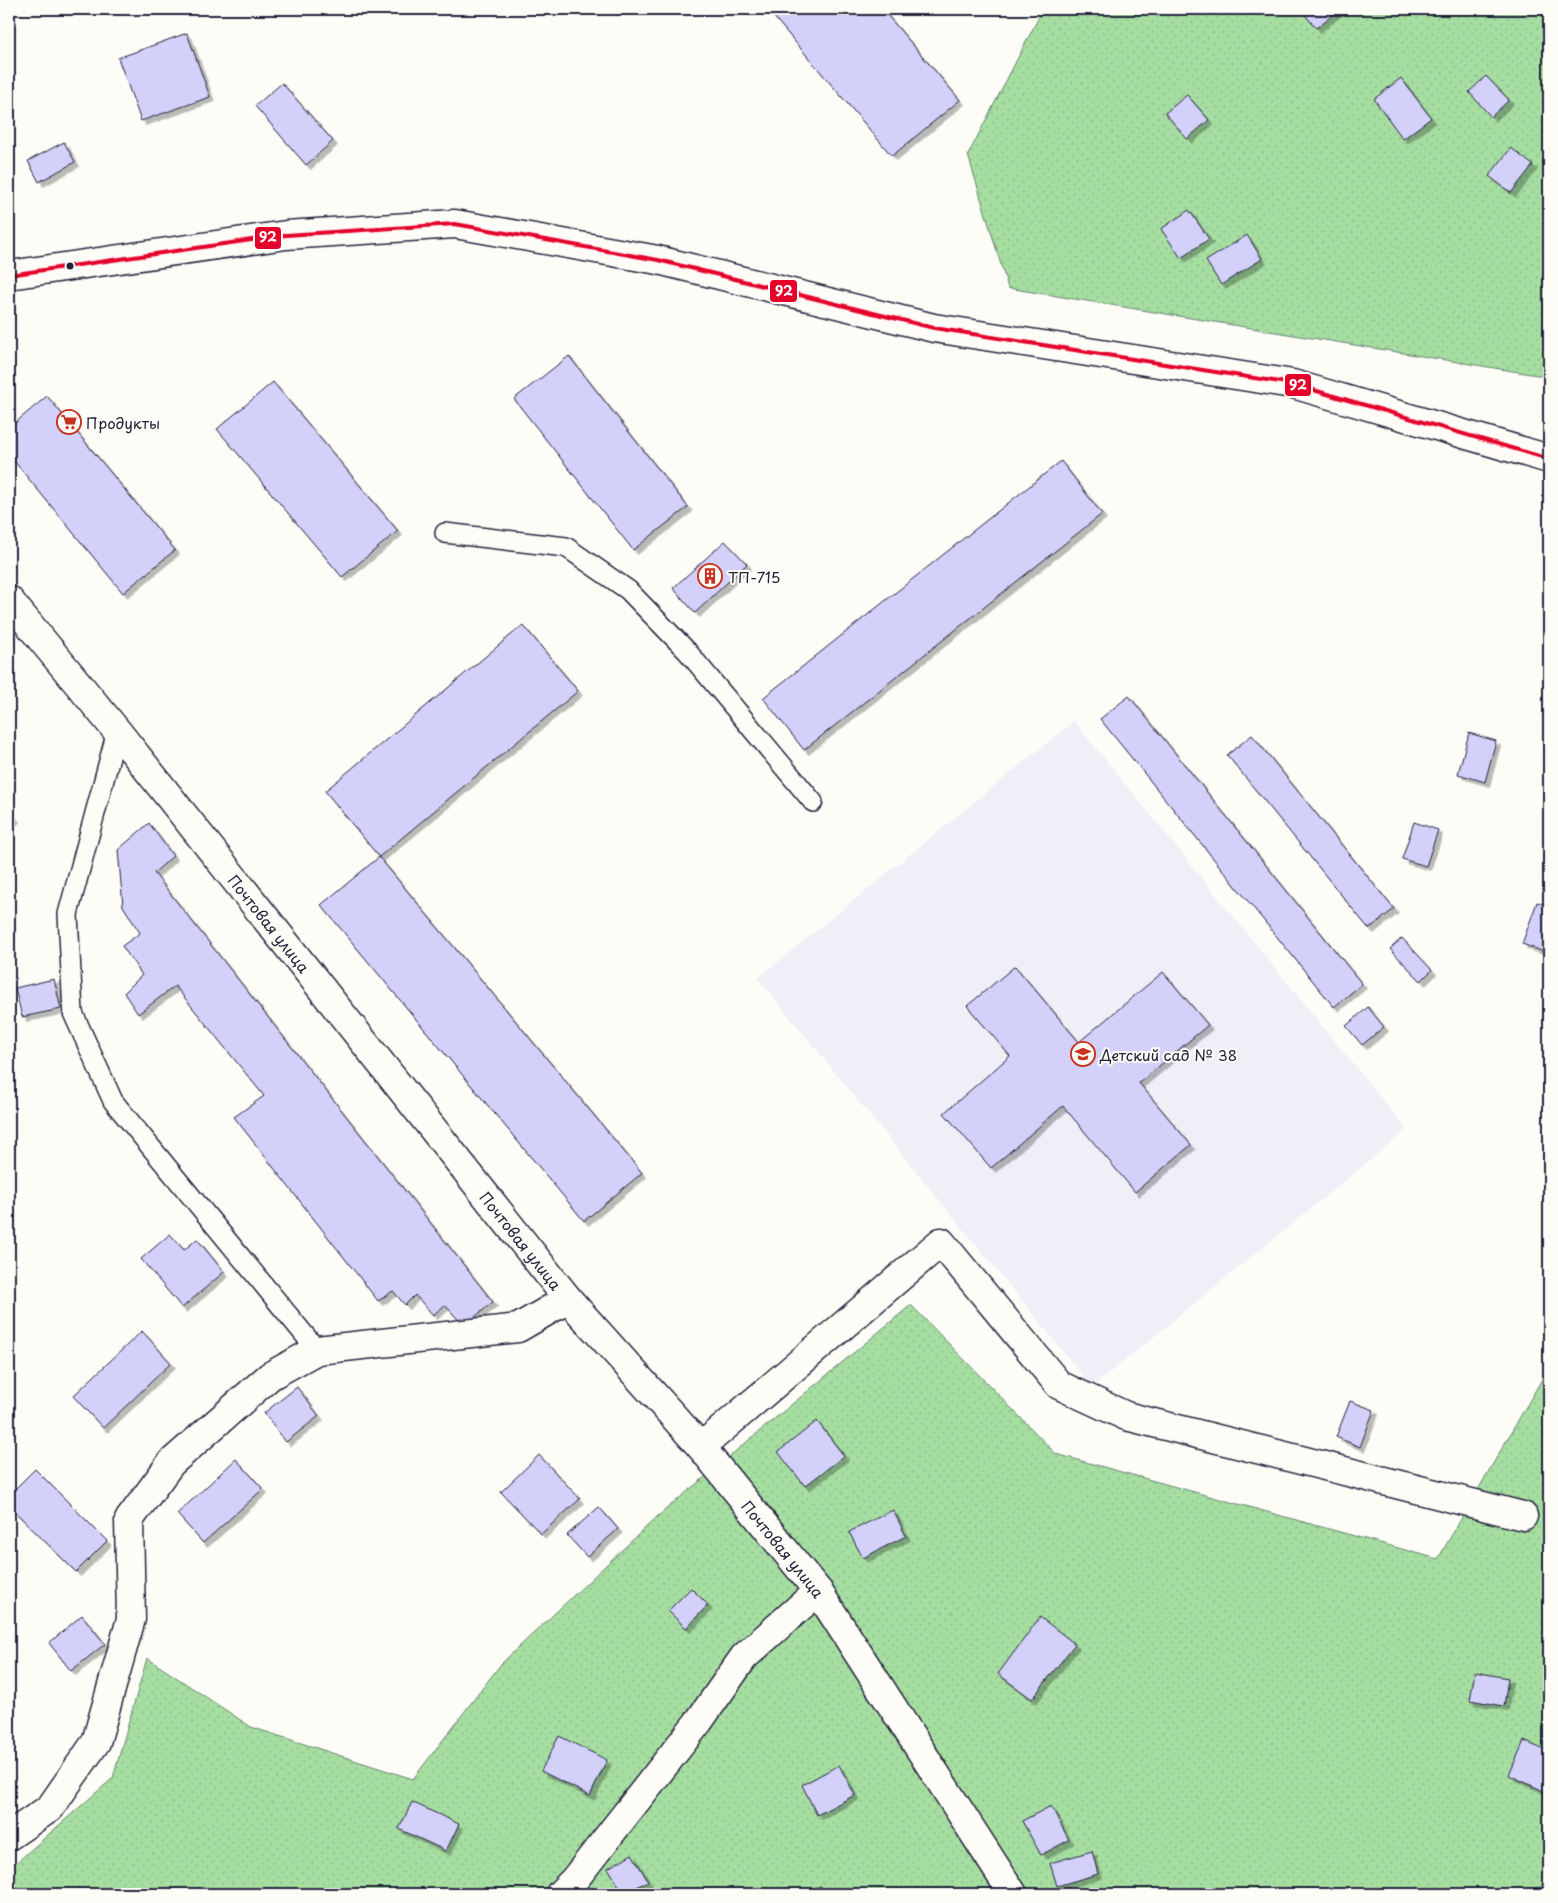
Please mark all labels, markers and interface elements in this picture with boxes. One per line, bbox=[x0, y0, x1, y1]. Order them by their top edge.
line badge: 92 bbox=[254, 226, 282, 250]
text: 92 bbox=[259, 226, 277, 247]
unlabelled marker bbox=[65, 261, 75, 271]
line badge: 92 bbox=[769, 279, 798, 303]
text: 92 bbox=[775, 280, 793, 301]
line badge: 92 bbox=[1284, 373, 1312, 397]
text: 92 bbox=[1289, 374, 1307, 395]
supermarket icon: Продукты bbox=[56, 409, 82, 435]
place label: Продукты bbox=[86, 411, 160, 434]
building icon: ТП-715 bbox=[697, 563, 723, 589]
place label: ТП-715 bbox=[728, 565, 781, 588]
street label: Почтовая улица bbox=[223, 869, 316, 978]
school or university icon: Детский сад № 38 bbox=[1070, 1041, 1096, 1067]
place label: Детский сад № 38 bbox=[1099, 1043, 1237, 1066]
street label: Почтовая улица bbox=[475, 1186, 568, 1295]
street label: Почтовая улица bbox=[737, 1495, 831, 1602]

